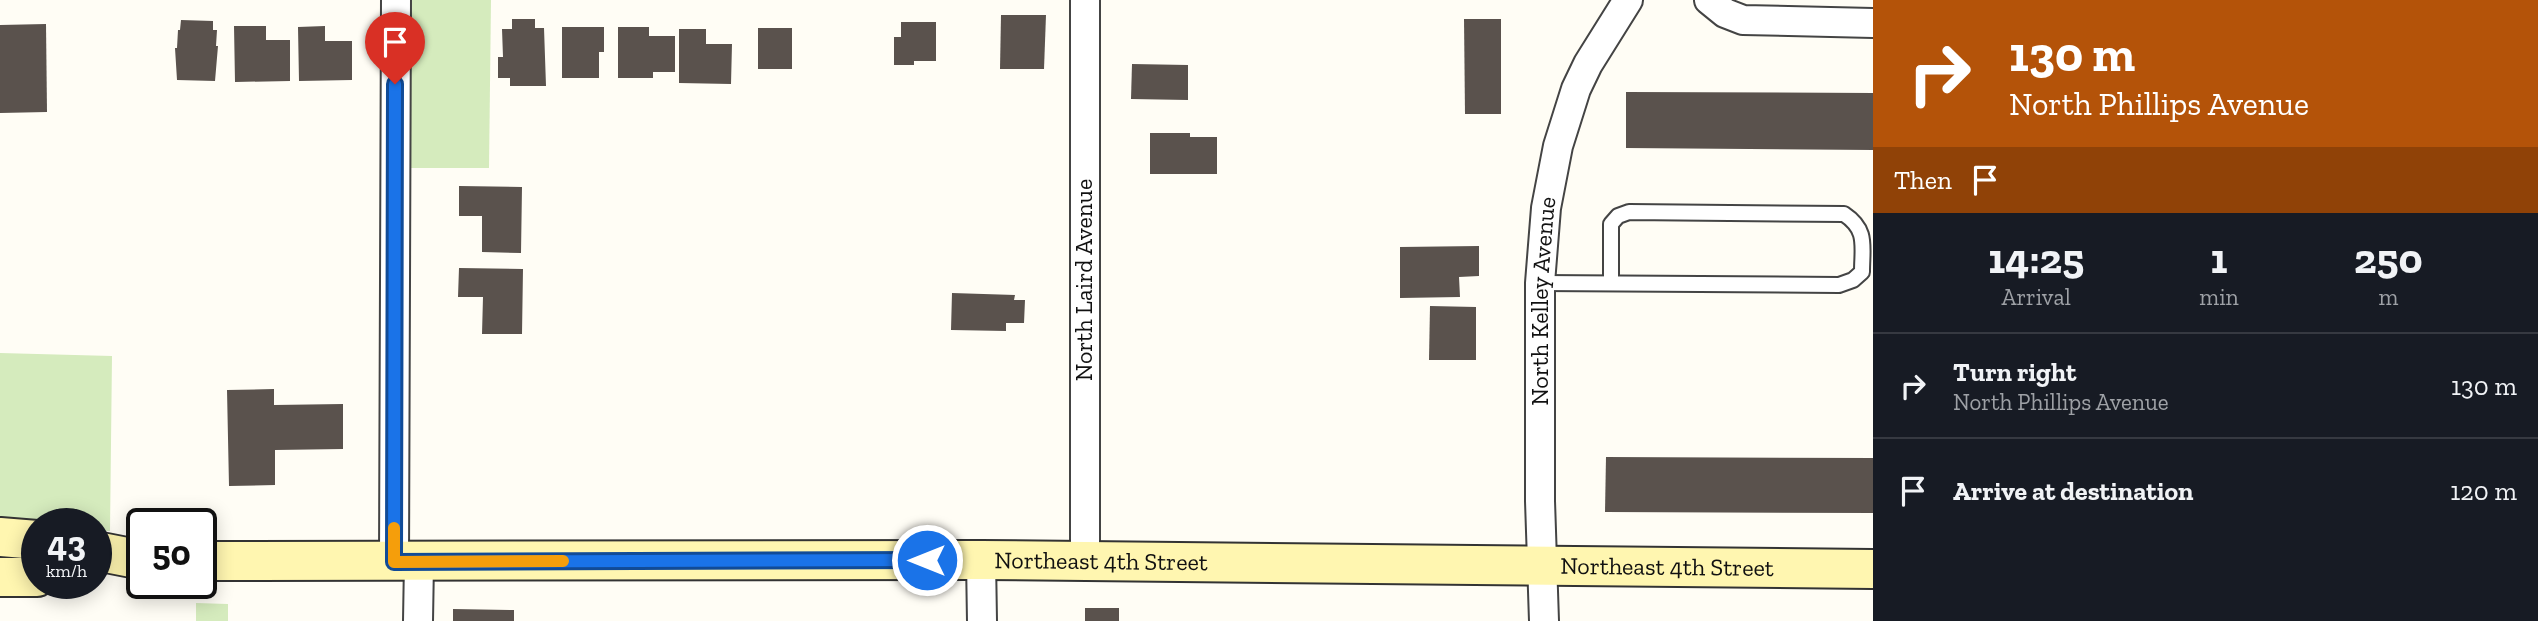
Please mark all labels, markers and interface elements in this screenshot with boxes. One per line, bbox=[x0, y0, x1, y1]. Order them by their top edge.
pin bbox=[365, 12.0, 425, 84]
icon: arrive bbox=[376, 23, 414, 61]
text: 130 m bbox=[2009, 25, 2135, 84]
icon: right bbox=[1894, 28, 1985, 119]
text: North Phillips Avenue bbox=[2009, 85, 2309, 123]
icon: arrive bbox=[1966, 161, 2004, 199]
text: Then bbox=[1894, 164, 1952, 196]
street label: North Laird Avenue bbox=[1069, 179, 1098, 381]
street label: North Kelley Avenue bbox=[1525, 194, 1562, 406]
text: 14:25 bbox=[1988, 233, 2084, 284]
text: 1 bbox=[2211, 233, 2228, 284]
text: 250 bbox=[2354, 233, 2423, 284]
text: Arrival bbox=[2002, 283, 2071, 311]
text: min bbox=[2199, 283, 2239, 311]
text: m bbox=[2378, 283, 2398, 311]
text: Turn right bbox=[1953, 356, 2076, 388]
icon: right bbox=[1894, 367, 1932, 405]
text: 130 m bbox=[2451, 370, 2517, 402]
text: North Phillips Avenue bbox=[1953, 388, 2169, 416]
icon: arrive bbox=[1894, 472, 1932, 510]
text: Arrive at destination bbox=[1953, 475, 2193, 507]
text: 120 m bbox=[2450, 475, 2517, 507]
speed limit sign: 50 bbox=[126, 508, 217, 599]
text: 43 bbox=[47, 523, 86, 565]
position arrow bbox=[890, 523, 964, 597]
street label: Northeast 4th Street bbox=[994, 545, 1208, 576]
street label: Northeast 4th Street bbox=[1560, 551, 1774, 582]
text: km/h bbox=[46, 560, 87, 582]

